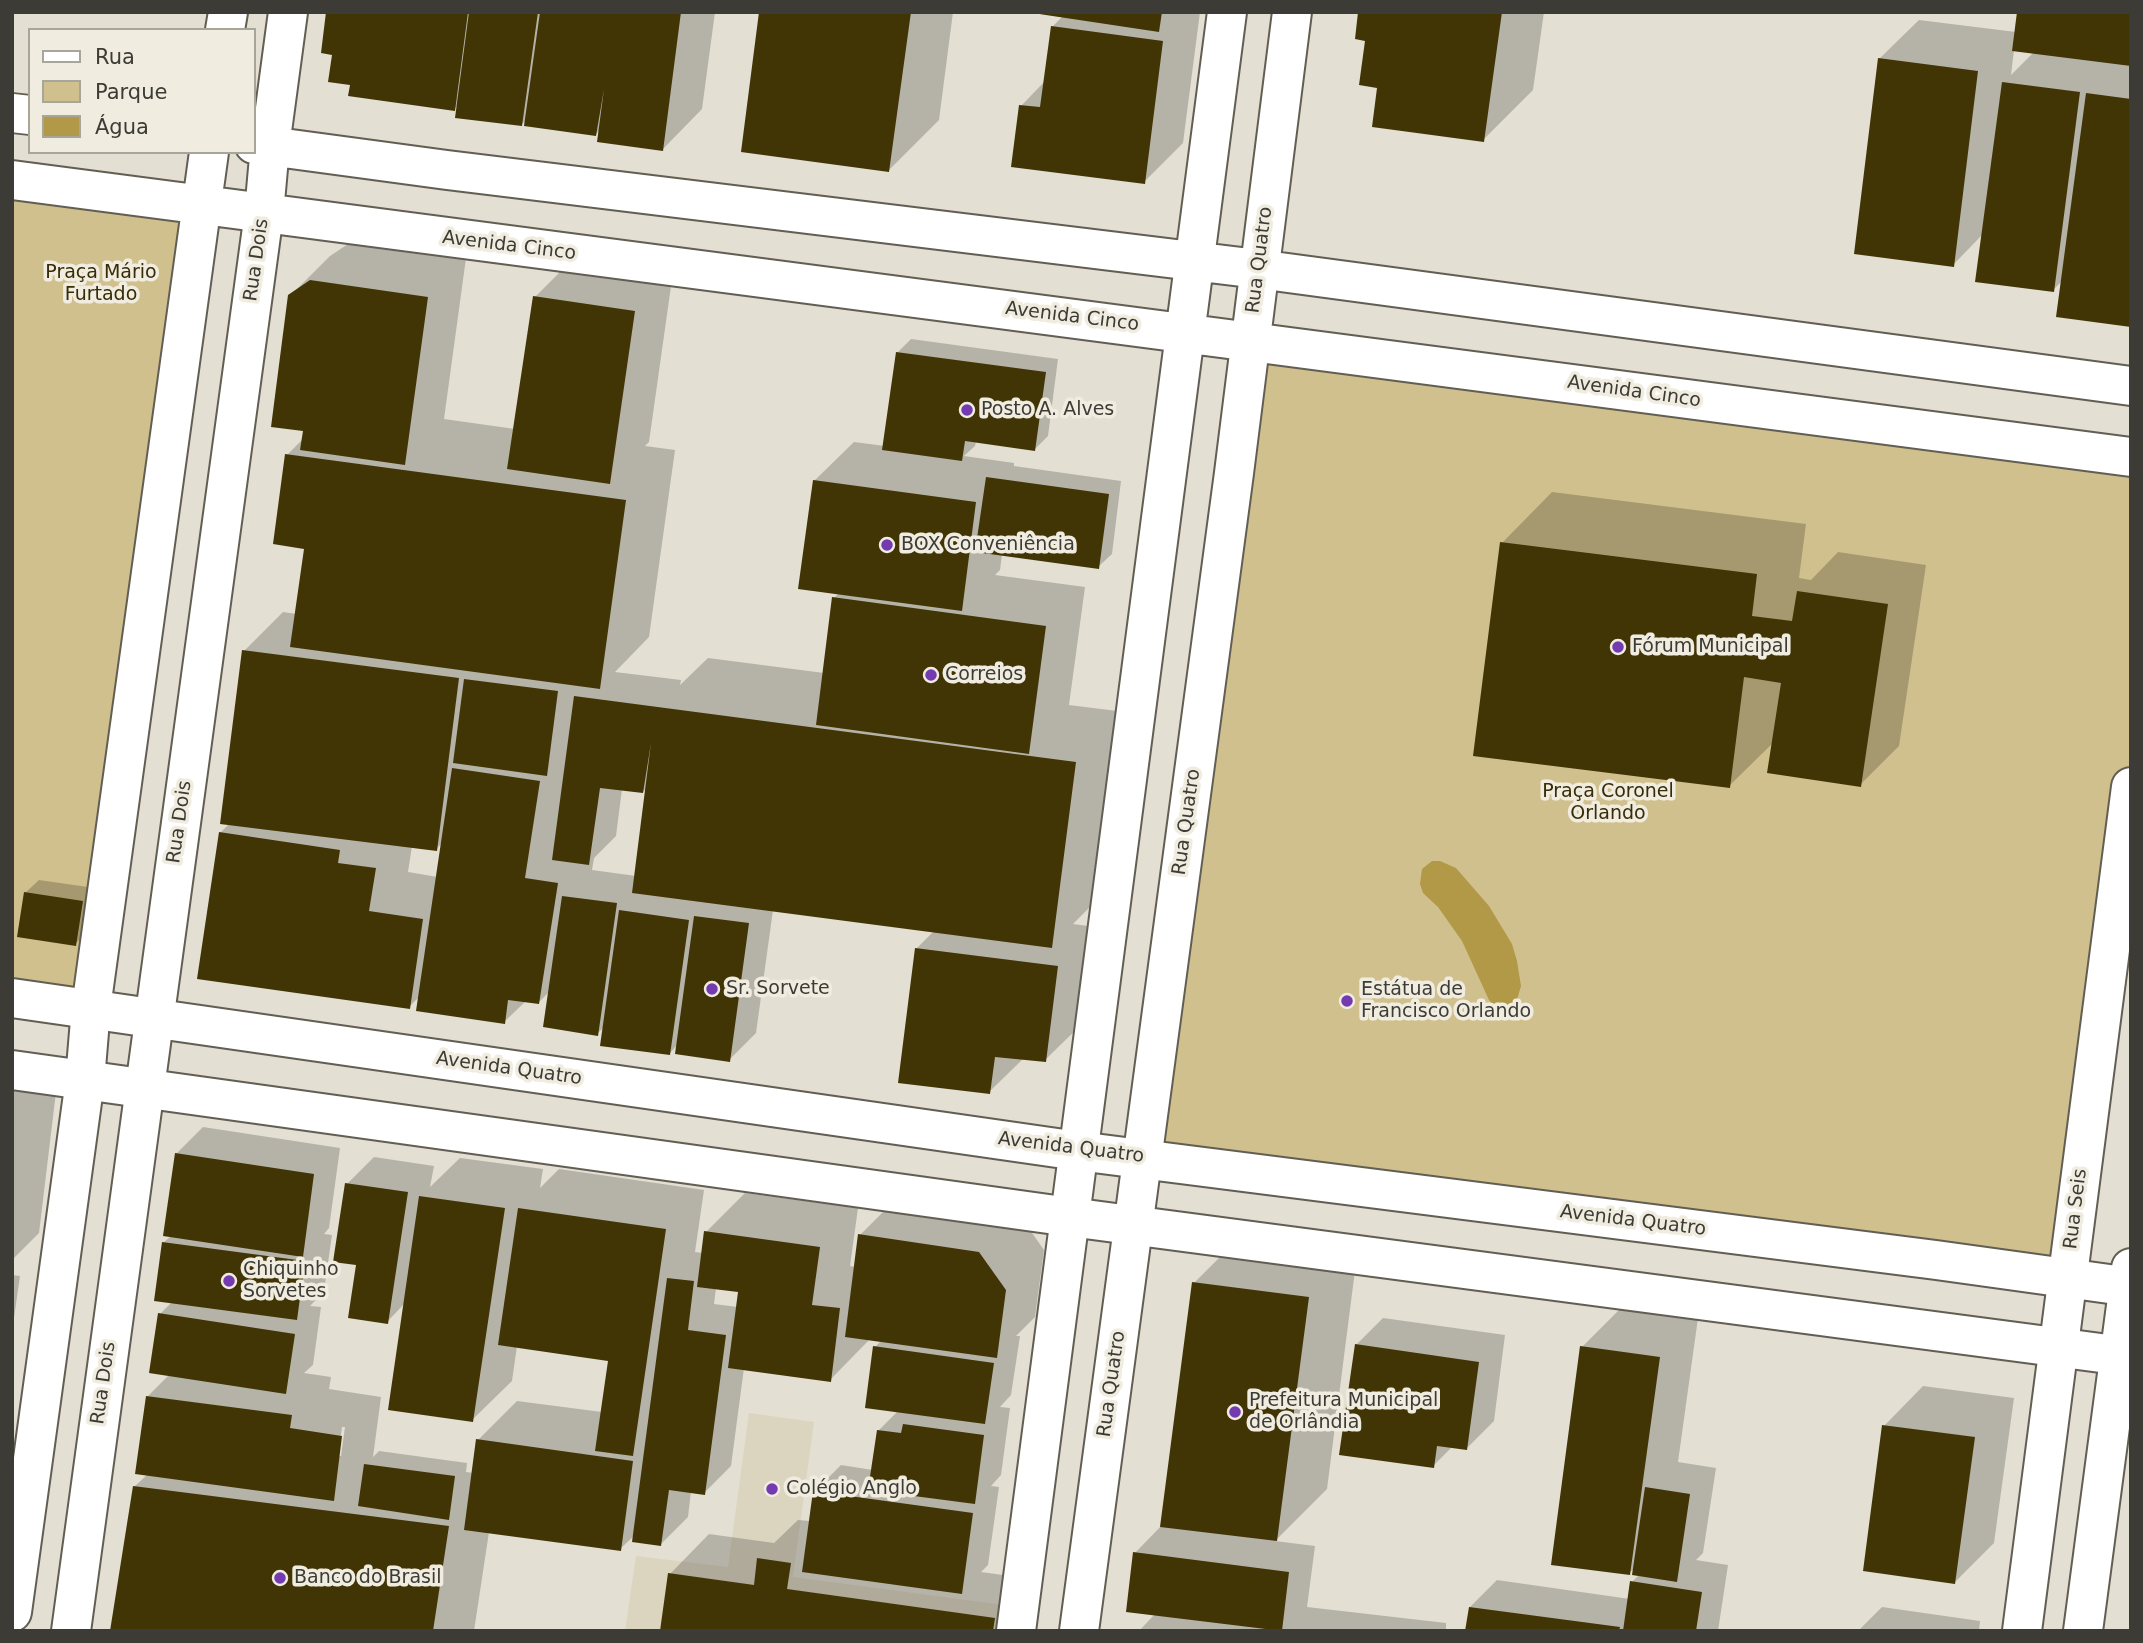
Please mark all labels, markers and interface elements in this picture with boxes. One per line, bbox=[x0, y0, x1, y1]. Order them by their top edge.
legend bbox=[28, 28, 256, 154]
text: Rua bbox=[95, 45, 135, 69]
text: Parque bbox=[95, 80, 167, 104]
text: Água bbox=[95, 115, 149, 139]
street label: Rua Quatro bbox=[1242, 205, 1278, 315]
street label: Rua Dois bbox=[240, 217, 274, 303]
street label: Avenida Cinco bbox=[441, 226, 577, 266]
park label: Praça Mário Furtado bbox=[45, 262, 157, 306]
street label: Avenida Cinco bbox=[1004, 297, 1140, 337]
street label: Avenida Cinco bbox=[1566, 371, 1702, 413]
place label: Posto A. Alves bbox=[981, 399, 1114, 421]
marker: Posto A. Alves bbox=[959, 402, 975, 418]
place label: BOX Conveniência bbox=[901, 534, 1075, 556]
marker: BOX Conveniência bbox=[879, 537, 895, 553]
place label: Fórum Municipal bbox=[1632, 636, 1789, 658]
marker: Fórum Municipal bbox=[1610, 639, 1626, 655]
place label: Correios bbox=[945, 664, 1023, 686]
marker: Correios bbox=[923, 667, 939, 683]
street label: Rua Quatro bbox=[1168, 767, 1206, 877]
street label: Rua Dois bbox=[163, 779, 197, 865]
park label: Praça Coronel Orlando bbox=[1542, 781, 1674, 825]
place label: Sr. Sorvete bbox=[726, 978, 830, 1000]
place label: Estátua de Francisco Orlando bbox=[1361, 979, 1531, 1023]
marker: Sr. Sorvete bbox=[704, 981, 720, 997]
marker: Estátua de Francisco Orlando bbox=[1339, 993, 1355, 1009]
street label: Avenida Quatro bbox=[435, 1047, 583, 1091]
street label: Avenida Quatro bbox=[997, 1128, 1145, 1168]
street label: Rua Seis bbox=[2060, 1167, 2092, 1251]
street label: Avenida Quatro bbox=[1559, 1201, 1707, 1241]
place label: Chiquinho Sorvetes bbox=[243, 1259, 339, 1303]
marker: Chiquinho Sorvetes bbox=[221, 1273, 237, 1289]
street label: Rua Quatro bbox=[1093, 1329, 1131, 1439]
street label: Rua Dois bbox=[87, 1340, 121, 1426]
place label: Prefeitura Municipal de Orlândia bbox=[1249, 1390, 1438, 1434]
marker: Prefeitura Municipal de Orlândia bbox=[1227, 1404, 1243, 1420]
place label: Colégio Anglo bbox=[786, 1478, 917, 1500]
marker: Colégio Anglo bbox=[764, 1481, 780, 1497]
place label: Banco do Brasil bbox=[294, 1567, 442, 1589]
marker: Banco do Brasil bbox=[272, 1570, 288, 1586]

